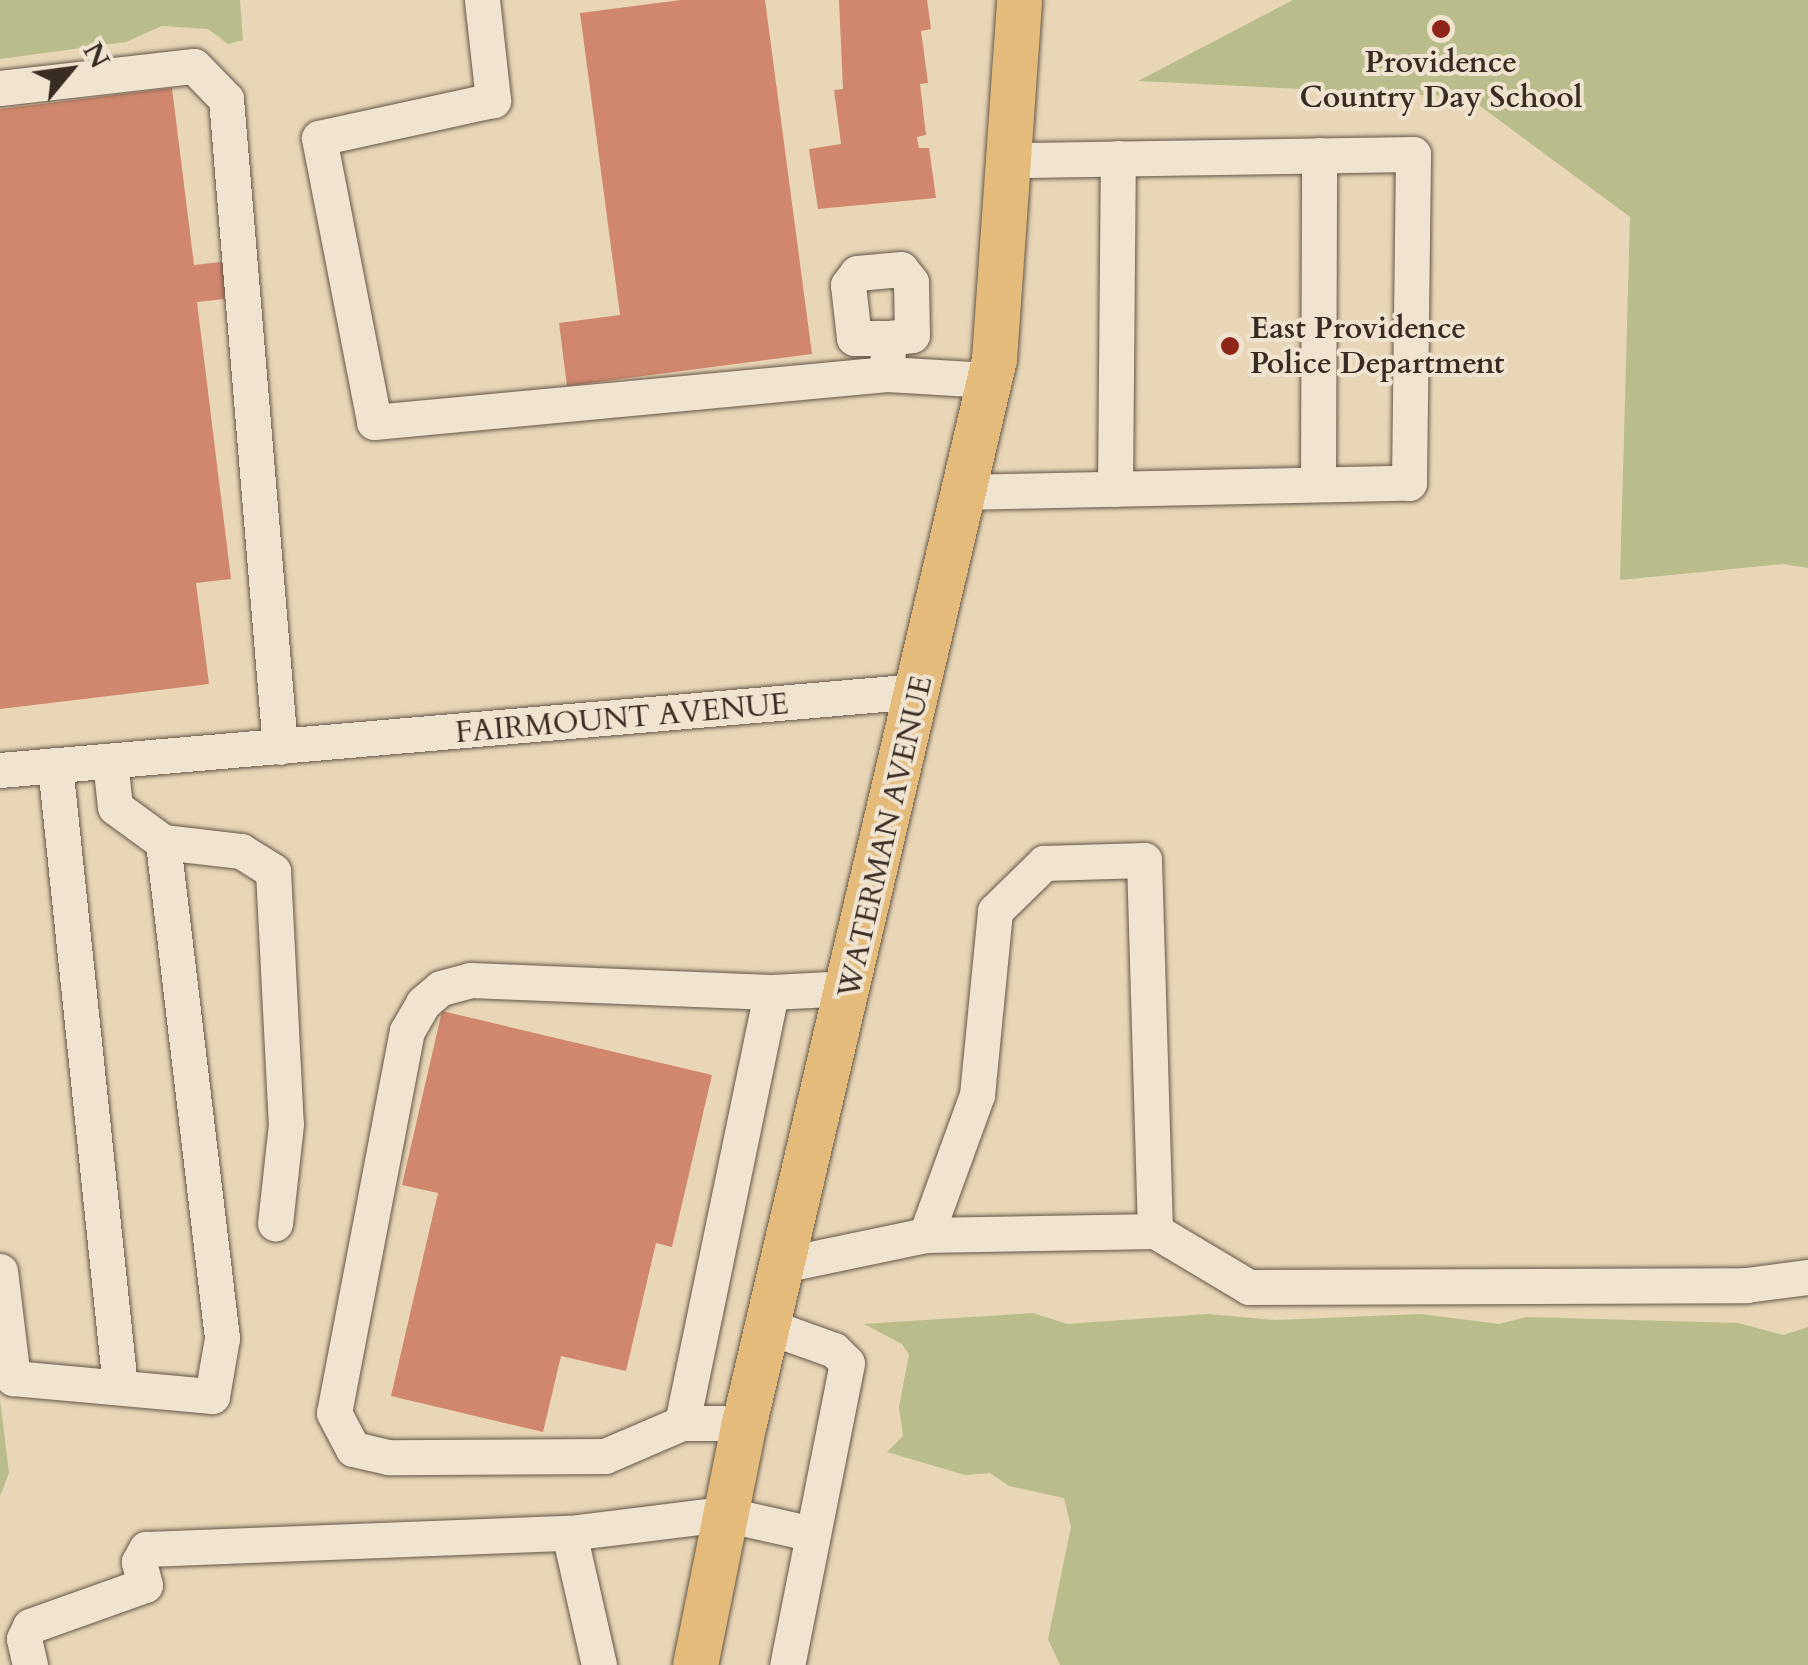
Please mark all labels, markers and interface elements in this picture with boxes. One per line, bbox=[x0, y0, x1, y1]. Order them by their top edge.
marker: Providence Country Day School bbox=[1430, 18, 1452, 40]
north arrow bbox=[20, 20, 120, 120]
text: N bbox=[74, 36, 119, 75]
place label: Providence Country Day School bbox=[1300, 45, 1582, 116]
place label: East Providence Police Department bbox=[1250, 311, 1504, 382]
marker: East Providence Police Department bbox=[1219, 335, 1241, 357]
street label: WATERMAN AVENUE bbox=[831, 672, 941, 1002]
street label: FAIRMOUNT AVENUE bbox=[454, 687, 790, 751]

